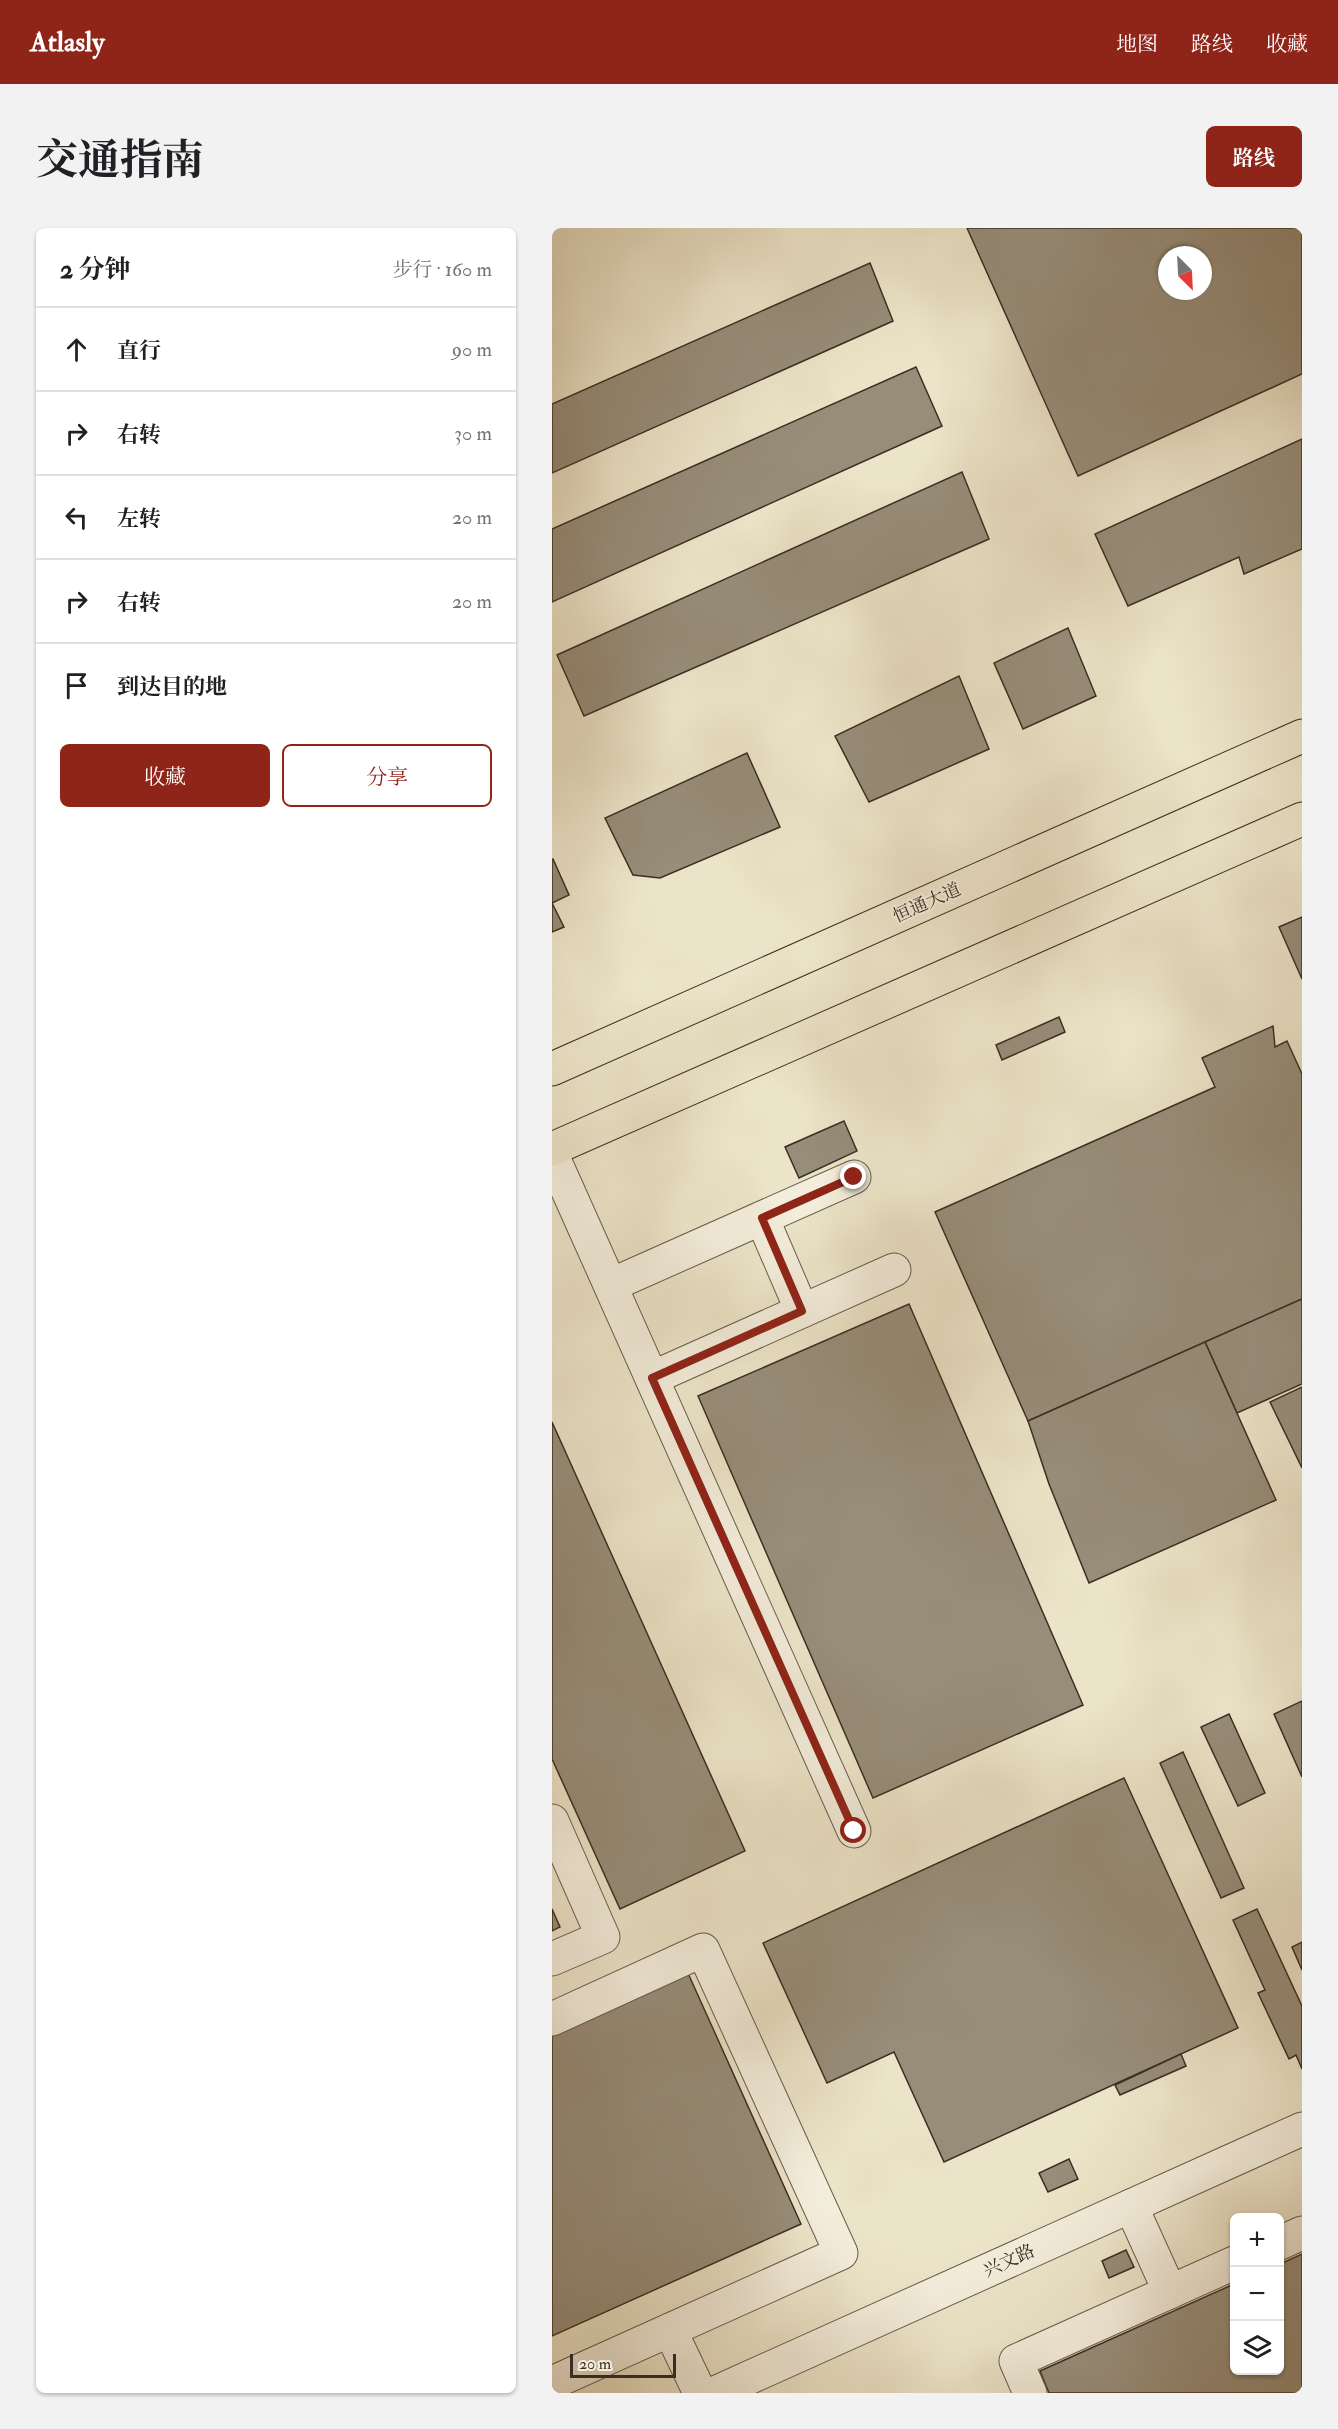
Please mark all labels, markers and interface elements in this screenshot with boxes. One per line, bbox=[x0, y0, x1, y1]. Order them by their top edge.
text: Atlasly bbox=[30, 25, 104, 60]
text: 地图 bbox=[1116, 31, 1158, 58]
text: 路线 bbox=[1191, 31, 1233, 58]
text: 收藏 bbox=[1266, 31, 1308, 58]
button: 路线 bbox=[1206, 126, 1302, 187]
text: 交通指南 bbox=[36, 135, 204, 187]
north arrow bbox=[1158, 246, 1212, 300]
text: 2 分钟 bbox=[60, 254, 131, 286]
text: 步行 · 160 m bbox=[393, 257, 492, 282]
icon: ahead bbox=[60, 333, 93, 366]
text: 直行 bbox=[117, 337, 161, 365]
text: 90 m bbox=[452, 337, 492, 362]
icon: right bbox=[60, 417, 93, 450]
text: 右转 bbox=[117, 421, 161, 449]
text: 30 m bbox=[454, 421, 492, 446]
icon: left bbox=[60, 501, 93, 534]
text: 左转 bbox=[117, 505, 161, 533]
text: 20 m bbox=[452, 505, 492, 530]
icon: right bbox=[60, 585, 93, 618]
text: 右转 bbox=[117, 589, 161, 617]
text: 20 m bbox=[452, 589, 492, 614]
icon: arrive bbox=[60, 669, 93, 702]
text: 到达目的地 bbox=[117, 673, 227, 701]
button: 收藏 bbox=[60, 744, 270, 807]
button: 分享 bbox=[282, 744, 492, 807]
street label: 恒通大道 bbox=[889, 878, 965, 928]
route end bbox=[840, 1163, 866, 1189]
route start bbox=[840, 1817, 866, 1843]
map controls bbox=[1230, 2213, 1284, 2375]
button: + bbox=[1230, 2213, 1284, 2267]
street label: 兴文路 bbox=[980, 2240, 1038, 2282]
button: − bbox=[1230, 2267, 1284, 2321]
button: layers bbox=[1230, 2321, 1284, 2375]
scale bar bbox=[570, 2351, 676, 2378]
text: 20 m bbox=[579, 2354, 611, 2374]

